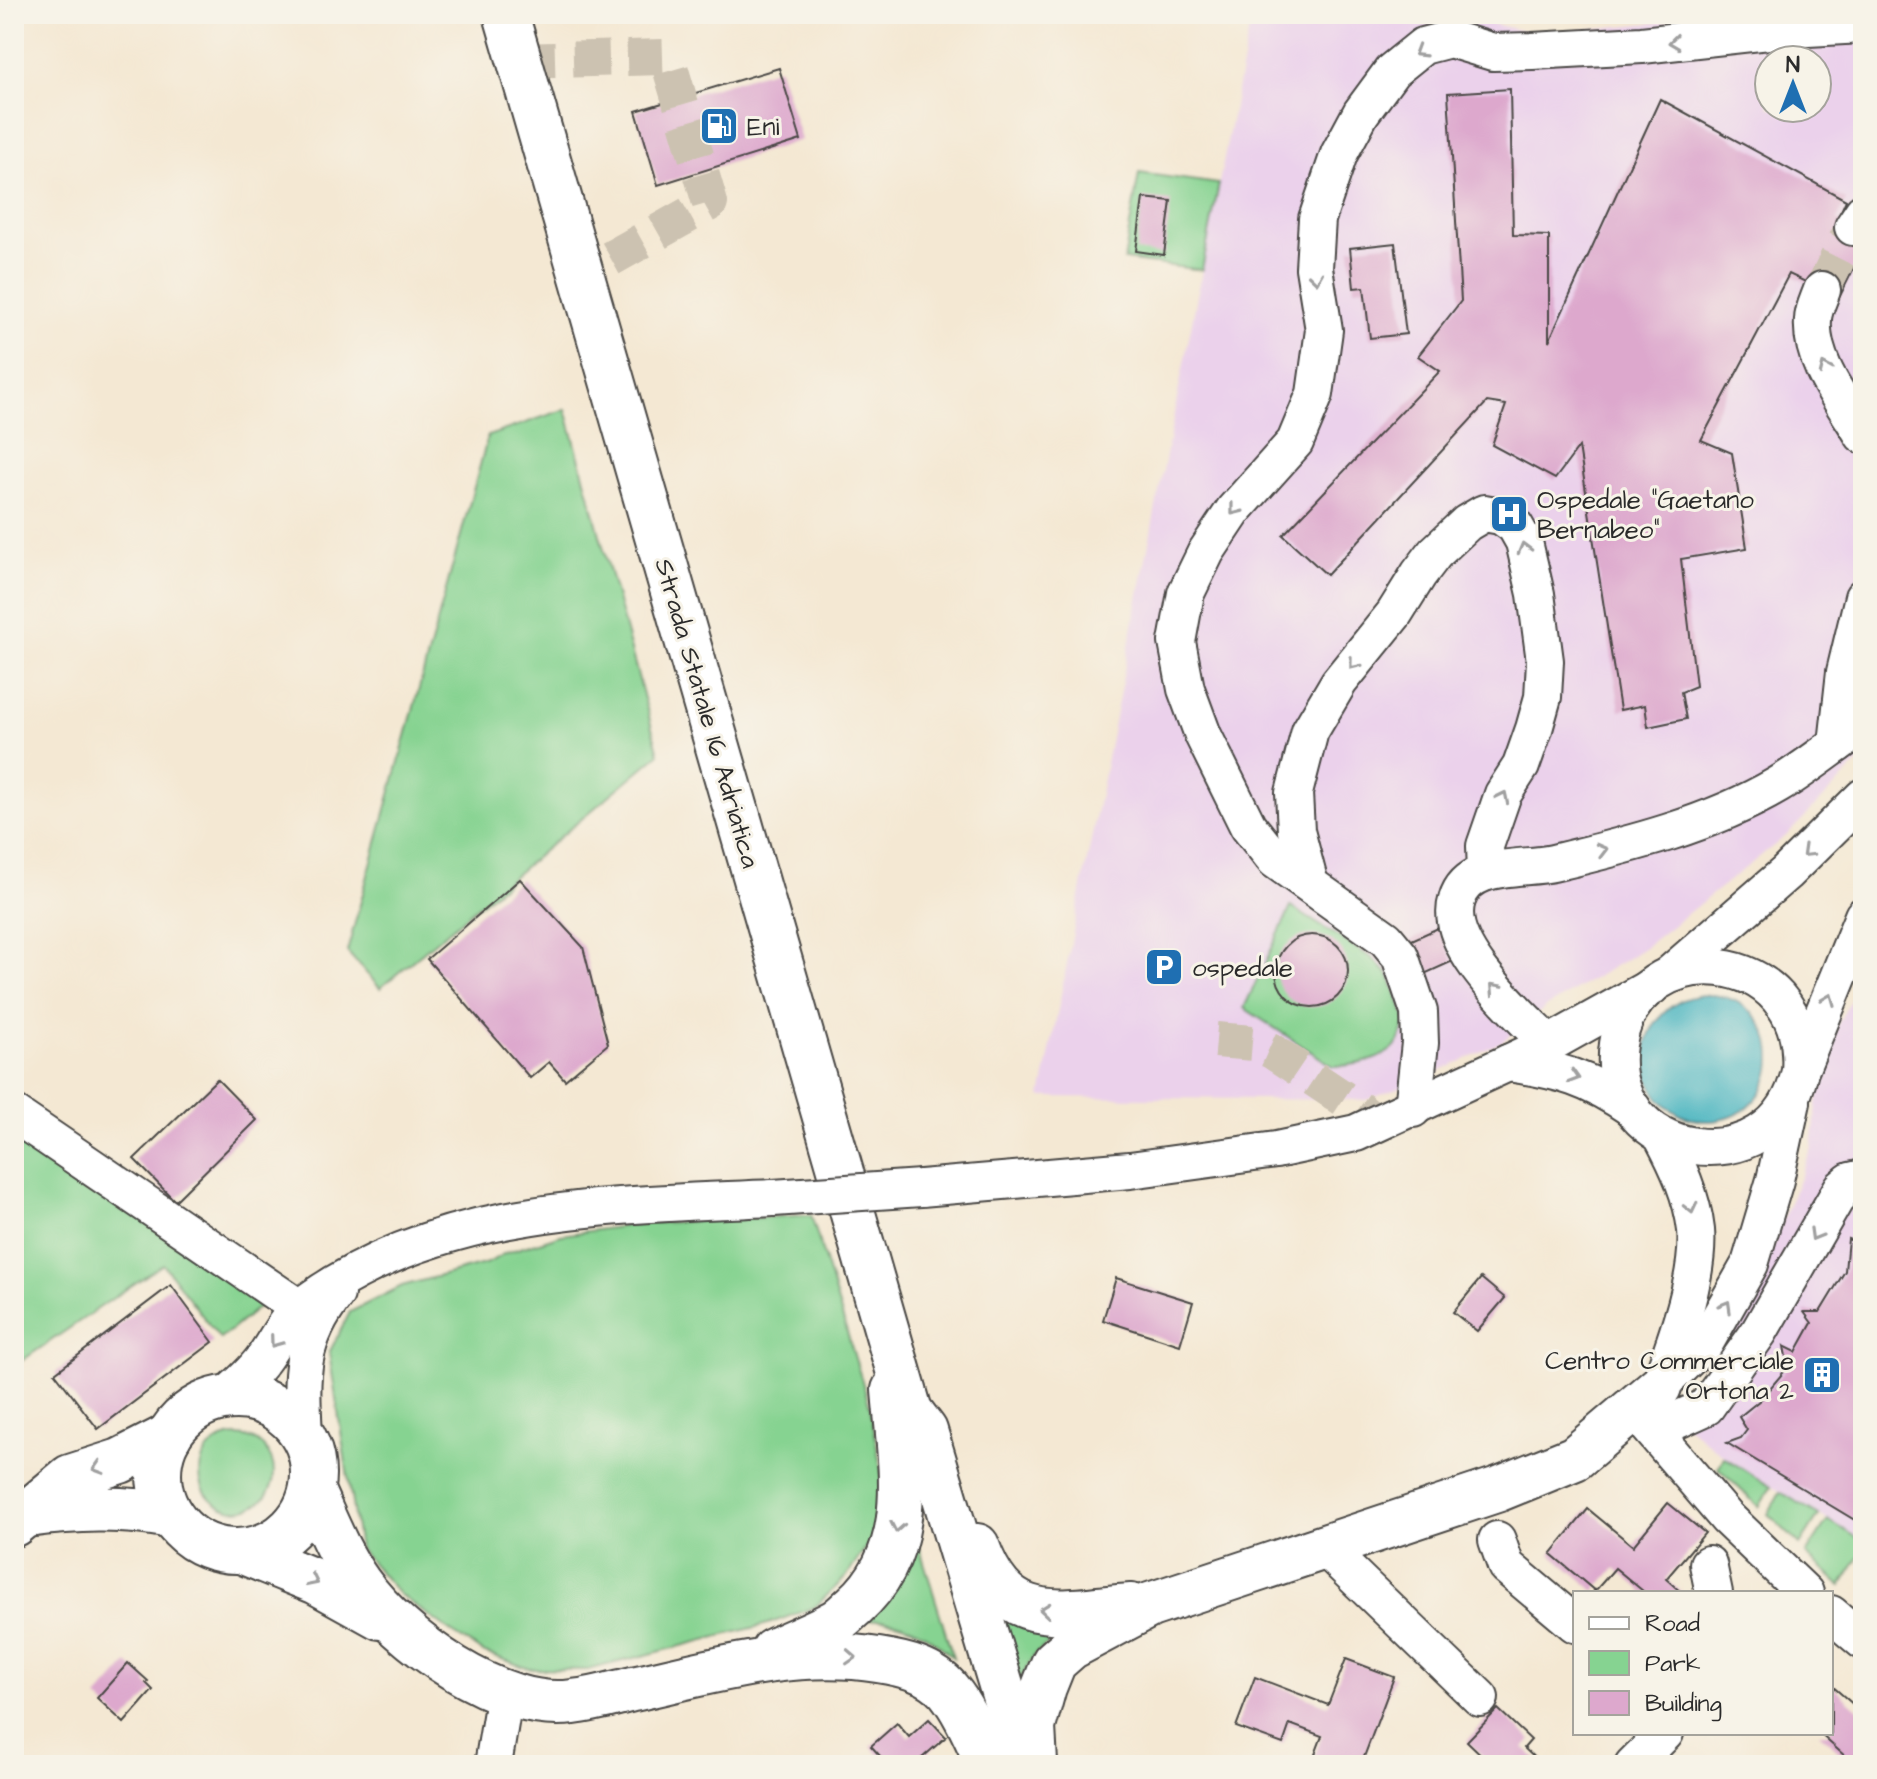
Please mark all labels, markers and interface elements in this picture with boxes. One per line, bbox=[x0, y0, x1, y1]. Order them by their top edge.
one-way arrow bbox=[1667, 33, 1680, 50]
one-way arrow bbox=[1413, 42, 1428, 58]
north arrow bbox=[1753, 44, 1833, 124]
text: N bbox=[1786, 50, 1800, 81]
fuel station icon: Eni bbox=[698, 105, 740, 147]
place label: Eni bbox=[747, 109, 779, 145]
one-way arrow bbox=[1307, 271, 1324, 285]
one-way arrow bbox=[1818, 362, 1834, 376]
place label: Ospedale "Gaetano Bernabeo" bbox=[1537, 482, 1754, 548]
hospital icon: Ospedale "Gaetano Bernabeo" bbox=[1488, 493, 1530, 535]
one-way arrow bbox=[1231, 501, 1245, 516]
one-way arrow bbox=[1516, 542, 1533, 555]
street label: Strada Statale 16 Adriatica bbox=[646, 554, 768, 872]
one-way arrow bbox=[1349, 655, 1363, 670]
one-way arrow bbox=[1493, 791, 1509, 805]
one-way arrow bbox=[1802, 842, 1816, 857]
one-way arrow bbox=[1595, 843, 1609, 860]
parking icon: ospedale bbox=[1143, 946, 1185, 988]
place label: ospedale bbox=[1192, 950, 1293, 986]
one-way arrow bbox=[1489, 983, 1504, 997]
one-way arrow bbox=[1820, 993, 1836, 1007]
one-way arrow bbox=[1567, 1068, 1581, 1084]
one-way arrow bbox=[1682, 1201, 1699, 1214]
one-way arrow bbox=[1809, 1226, 1825, 1241]
one-way arrow bbox=[1716, 1300, 1732, 1315]
one-way arrow bbox=[271, 1333, 285, 1347]
place label: Centro Commerciale Ortona 2 bbox=[1545, 1343, 1794, 1409]
building icon: Centro Commerciale Ortona 2 bbox=[1801, 1354, 1843, 1396]
one-way arrow bbox=[92, 1459, 106, 1475]
one-way arrow bbox=[889, 1520, 906, 1533]
one-way arrow bbox=[304, 1571, 319, 1586]
legend bbox=[1573, 1591, 1833, 1735]
one-way arrow bbox=[1038, 1602, 1051, 1619]
text: Road bbox=[1645, 1607, 1700, 1641]
text: Park bbox=[1645, 1647, 1701, 1681]
one-way arrow bbox=[845, 1649, 858, 1666]
text: Building bbox=[1645, 1687, 1722, 1722]

